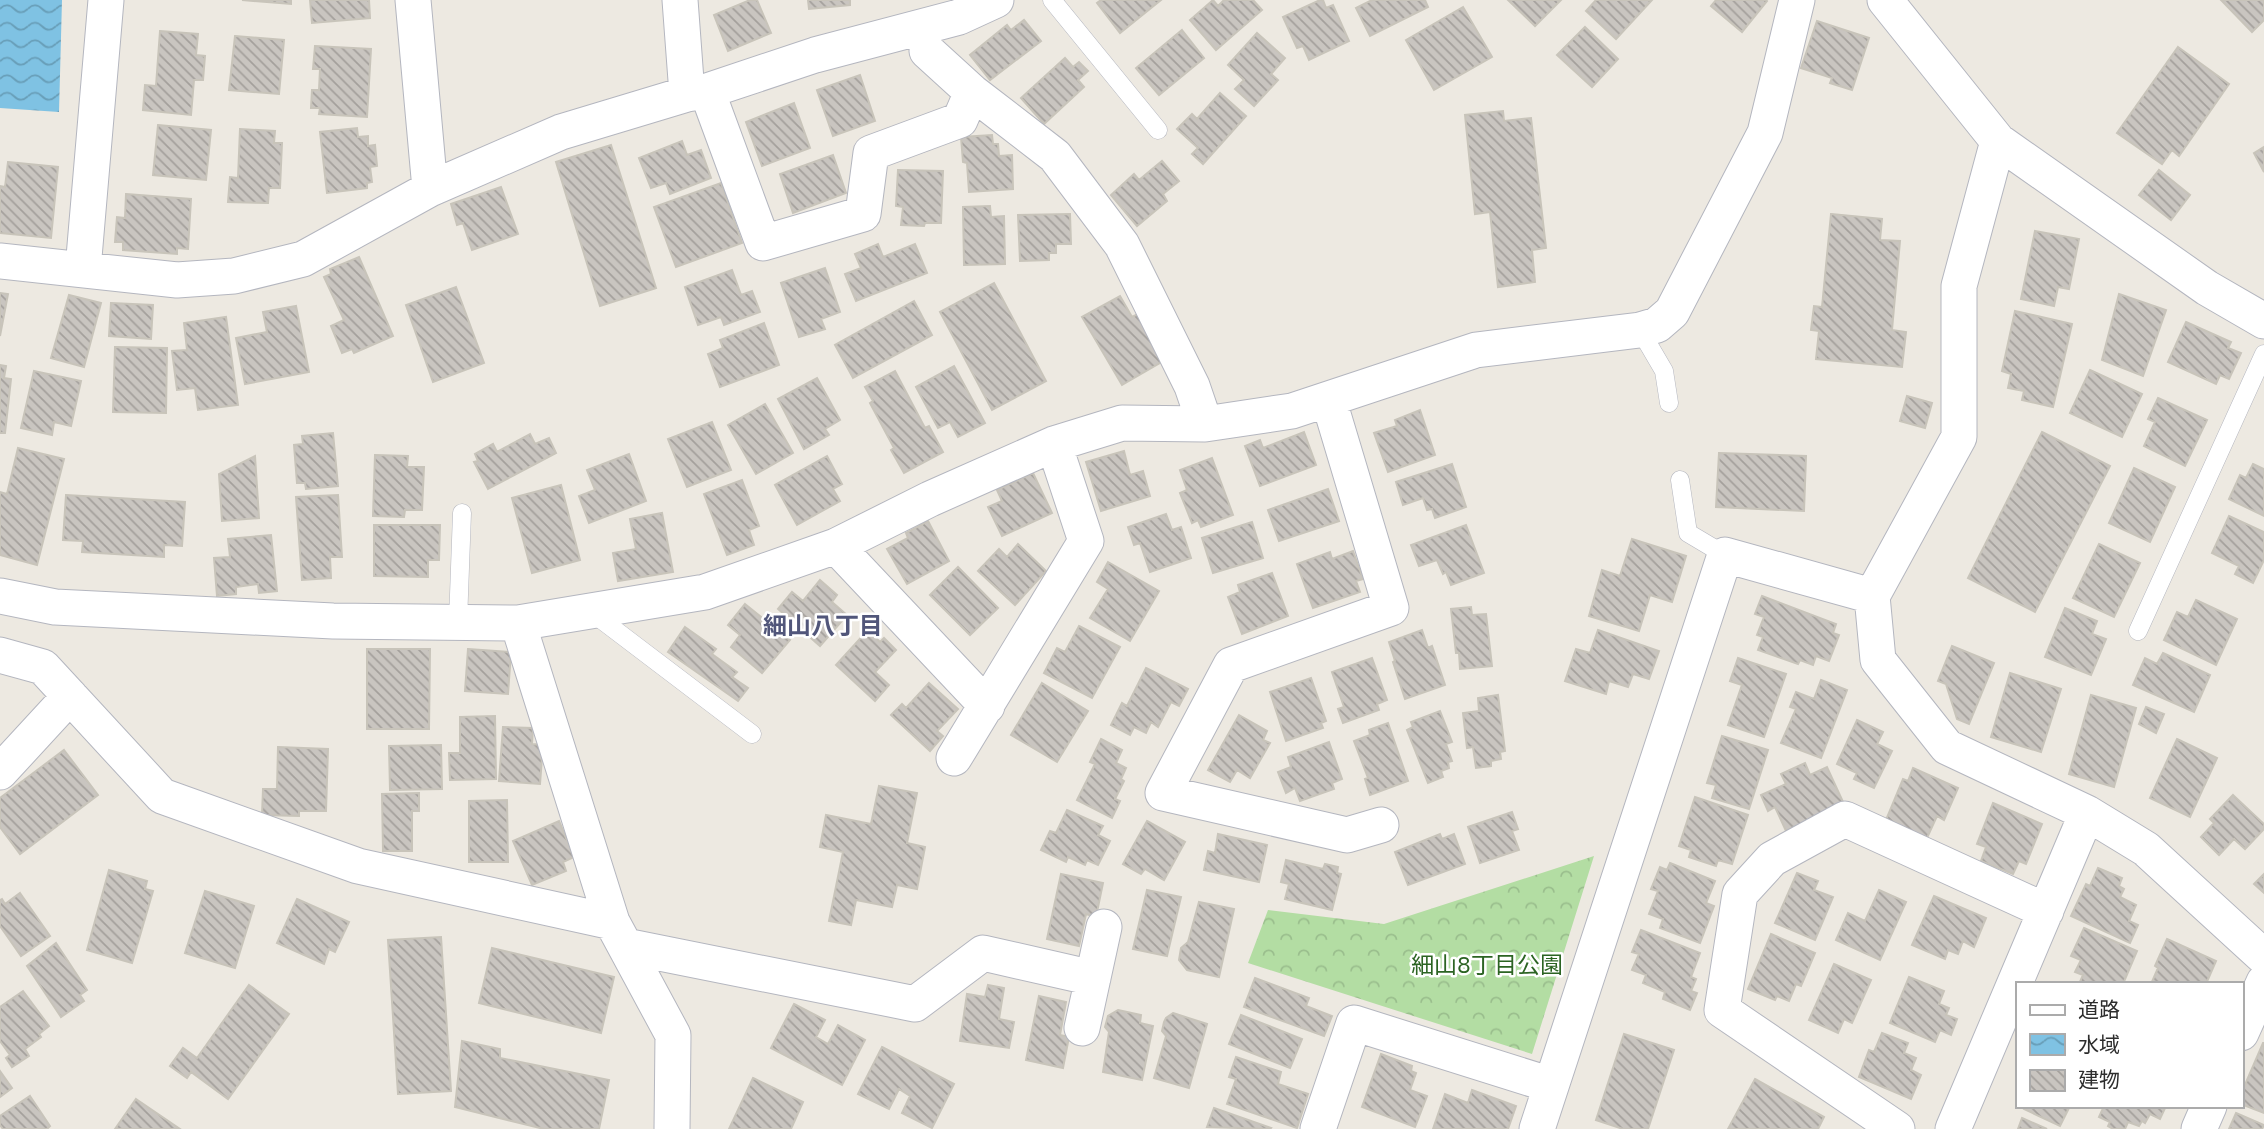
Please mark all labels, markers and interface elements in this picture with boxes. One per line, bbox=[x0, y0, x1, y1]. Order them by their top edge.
district label: 細山八丁目 bbox=[763, 609, 883, 641]
park label: 細山8丁目公園 bbox=[1411, 949, 1563, 979]
legend bbox=[2016, 982, 2243, 1108]
text: 道路 bbox=[2078, 995, 2120, 1023]
text: 水域 bbox=[2078, 1030, 2120, 1058]
text: 建物 bbox=[2078, 1065, 2120, 1093]

